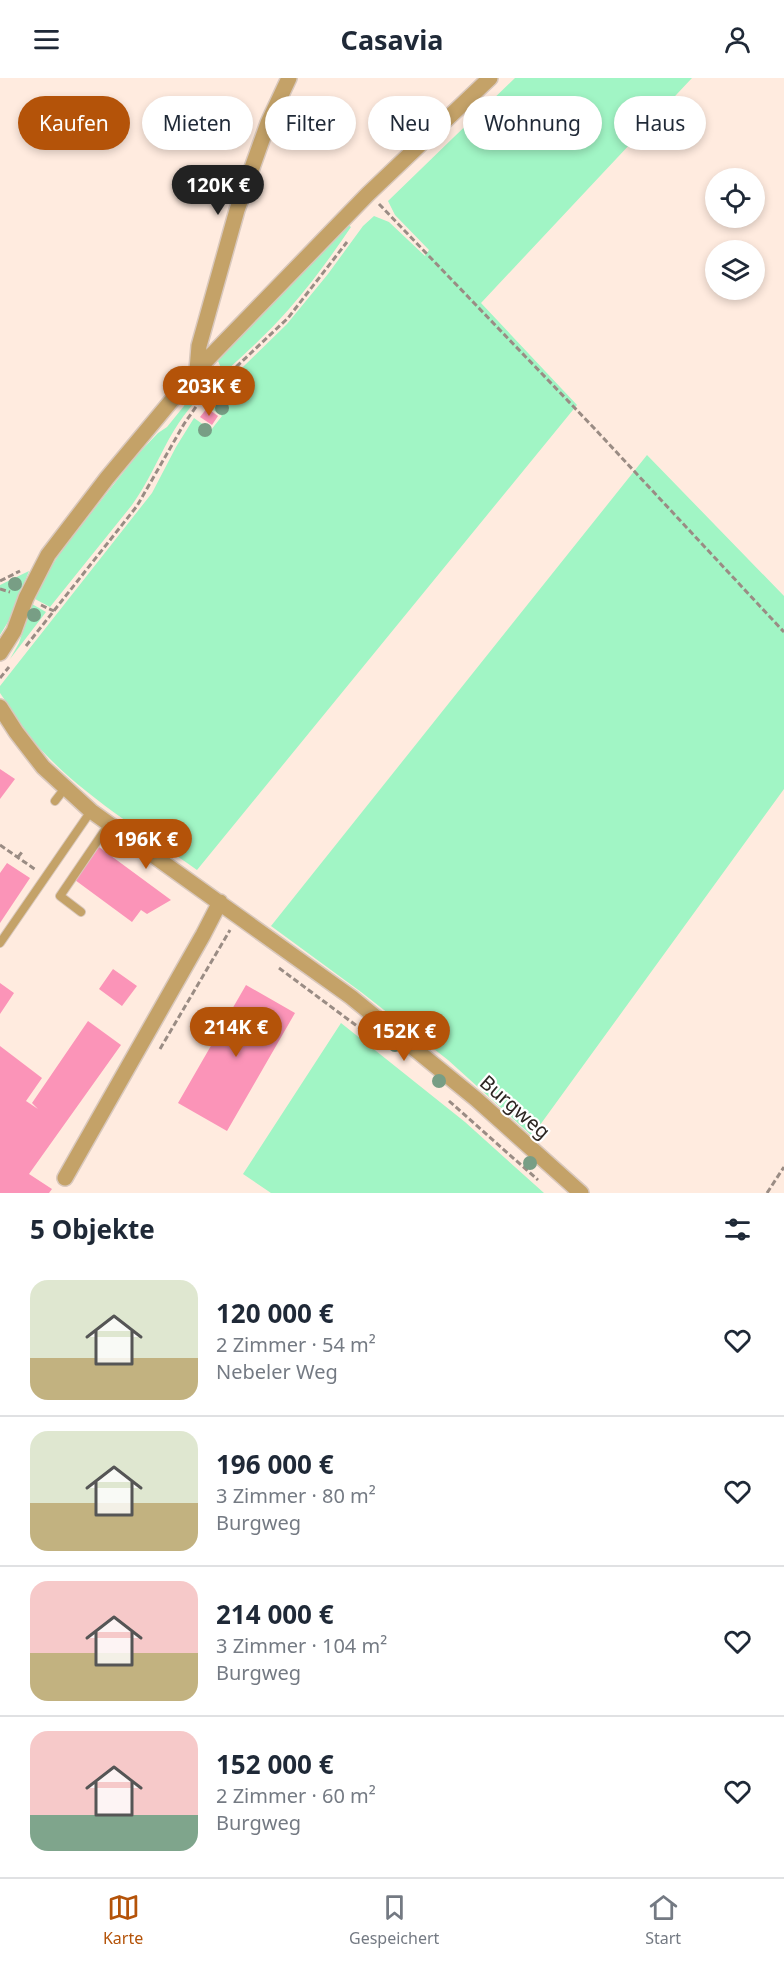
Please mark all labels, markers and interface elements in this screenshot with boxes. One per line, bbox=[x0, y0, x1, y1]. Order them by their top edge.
text: Casavia bbox=[341, 21, 443, 58]
icon: menu bbox=[30, 23, 63, 56]
icon: person bbox=[721, 23, 754, 56]
chip: Kaufen bbox=[18, 96, 130, 150]
chip: Mieten bbox=[142, 96, 253, 150]
chip: Filter bbox=[265, 96, 356, 150]
chip: Neu bbox=[368, 96, 451, 150]
chip: Wohnung bbox=[463, 96, 602, 150]
chip: Haus bbox=[614, 96, 706, 150]
pin: 120K € bbox=[169, 165, 267, 216]
map controls bbox=[705, 168, 765, 300]
button: locate bbox=[705, 168, 765, 228]
text: 120K € bbox=[186, 171, 250, 198]
button: layers bbox=[705, 240, 765, 300]
pin: 203K € bbox=[160, 366, 258, 417]
text: 203K € bbox=[177, 372, 241, 399]
pin: 196K € bbox=[97, 819, 195, 870]
text: 196K € bbox=[114, 825, 178, 852]
pin: 214K € bbox=[187, 1007, 285, 1058]
pin: 152K € bbox=[355, 1011, 453, 1062]
text: 214K € bbox=[204, 1013, 268, 1040]
text: 152K € bbox=[372, 1017, 436, 1044]
street label: Burgweg bbox=[474, 1069, 556, 1145]
text: 5 Objekte bbox=[30, 1211, 155, 1247]
icon: filters bbox=[721, 1213, 754, 1246]
text: 120 000 € bbox=[216, 1295, 334, 1331]
icon: home bbox=[78, 1304, 150, 1376]
icon: heart bbox=[721, 1324, 754, 1357]
text: 2 Zimmer · 54 m² bbox=[216, 1331, 376, 1358]
text: Nebeler Weg bbox=[216, 1358, 338, 1385]
text: 196 000 € bbox=[216, 1446, 334, 1482]
icon: home bbox=[78, 1455, 150, 1527]
icon: heart bbox=[721, 1475, 754, 1508]
text: 3 Zimmer · 80 m² bbox=[216, 1482, 376, 1509]
text: Burgweg bbox=[216, 1509, 301, 1536]
text: 214 000 € bbox=[216, 1596, 334, 1632]
icon: home bbox=[78, 1605, 150, 1677]
icon: heart bbox=[721, 1625, 754, 1658]
text: 3 Zimmer · 104 m² bbox=[216, 1632, 387, 1659]
text: Burgweg bbox=[216, 1659, 301, 1686]
text: 152 000 € bbox=[216, 1746, 334, 1782]
icon: home bbox=[78, 1755, 150, 1827]
icon: heart bbox=[721, 1775, 754, 1808]
text: 2 Zimmer · 60 m² bbox=[216, 1782, 376, 1809]
text: Burgweg bbox=[216, 1809, 301, 1836]
tab: Karte bbox=[103, 1891, 143, 1949]
tab: Gespeichert bbox=[349, 1891, 439, 1949]
tab: Start bbox=[645, 1891, 681, 1949]

